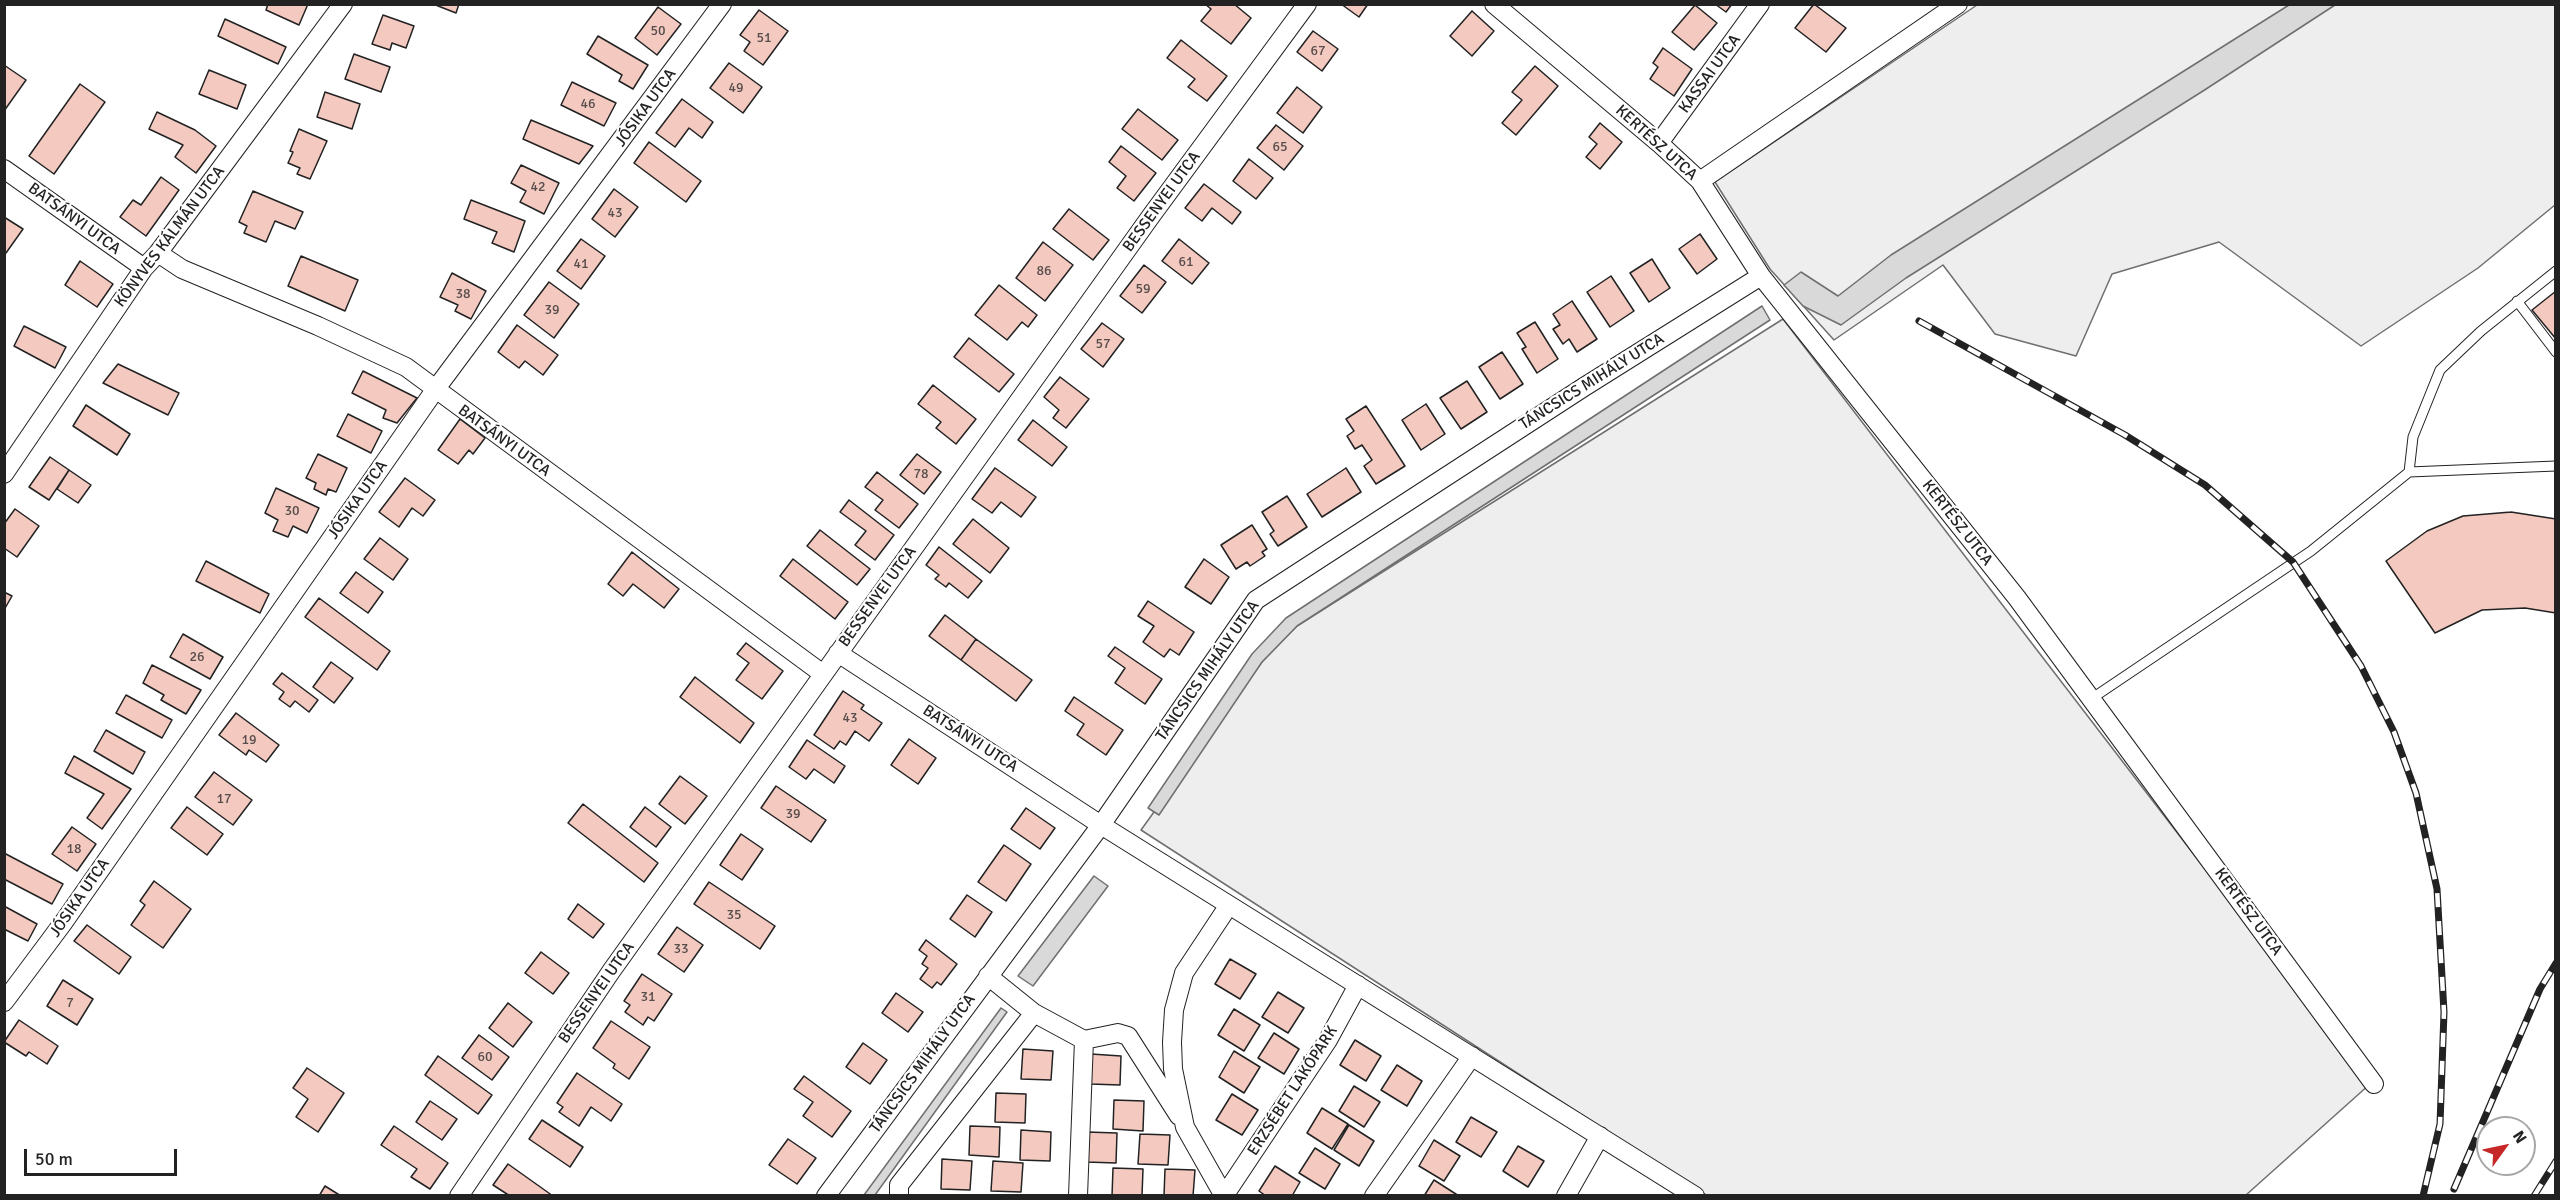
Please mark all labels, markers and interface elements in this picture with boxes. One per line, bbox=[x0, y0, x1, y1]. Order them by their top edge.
house number: 50 bbox=[650, 23, 666, 39]
house number: 51 bbox=[756, 30, 772, 46]
street label: KASSAI UTCA bbox=[1675, 31, 1745, 117]
house number: 67 bbox=[1310, 43, 1326, 59]
street label: JÓSIKA UTCA bbox=[611, 65, 681, 151]
house number: 49 bbox=[728, 80, 744, 96]
house number: 46 bbox=[580, 96, 596, 112]
street label: KERTÉSZ UTCA bbox=[1611, 101, 1701, 185]
house number: 65 bbox=[1272, 139, 1288, 155]
street label: BESSENYEI UTCA bbox=[1119, 148, 1205, 256]
street label: KÖNYVES KÁLMÁN UTCA bbox=[111, 163, 229, 311]
street label: BATSÁNYI UTCA bbox=[24, 179, 124, 259]
house number: 42 bbox=[530, 179, 546, 195]
house number: 43 bbox=[607, 205, 623, 221]
house number: 61 bbox=[1178, 254, 1194, 270]
house number: 41 bbox=[573, 256, 589, 272]
house number: 86 bbox=[1036, 263, 1052, 279]
house number: 59 bbox=[1135, 281, 1151, 297]
house number: 38 bbox=[455, 286, 471, 302]
house number: 39 bbox=[544, 302, 560, 318]
street label: TÁNCSICS MIHÁLY UTCA bbox=[1516, 330, 1668, 434]
house number: 57 bbox=[1095, 336, 1111, 352]
street label: BATSÁNYI UTCA bbox=[454, 401, 554, 481]
street label: JÓSIKA UTCA bbox=[324, 457, 392, 543]
house number: 78 bbox=[913, 466, 929, 482]
street label: KERTÉSZ UTCA bbox=[1918, 476, 1996, 570]
house number: 30 bbox=[284, 503, 300, 519]
street label: BESSENYEI UTCA bbox=[835, 543, 921, 651]
street label: TÁNCSICS MIHÁLY UTCA bbox=[1152, 597, 1264, 745]
house number: 26 bbox=[189, 649, 205, 665]
street label: BATSÁNYI UTCA bbox=[919, 701, 1021, 777]
house number: 43 bbox=[842, 710, 858, 726]
house number: 19 bbox=[241, 732, 257, 748]
house number: 17 bbox=[216, 791, 232, 807]
house number: 39 bbox=[785, 806, 801, 822]
house number: 18 bbox=[66, 841, 82, 857]
street label: JÓSIKA UTCA bbox=[46, 855, 114, 941]
street label: KERTÉSZ UTCA bbox=[2210, 864, 2286, 960]
house number: 35 bbox=[726, 907, 742, 923]
street label: BESSENYEI UTCA bbox=[555, 939, 639, 1047]
house number: 33 bbox=[673, 941, 689, 957]
house number: 31 bbox=[640, 989, 656, 1005]
street label: TÁNCSICS MIHÁLY UTCA bbox=[866, 991, 980, 1137]
house number: 7 bbox=[66, 995, 74, 1011]
street label: ERZSÉBET LAKÓPARK bbox=[1244, 1023, 1342, 1159]
house number: 60 bbox=[477, 1049, 493, 1065]
north arrow bbox=[2476, 1116, 2536, 1176]
text: N bbox=[2508, 1127, 2531, 1147]
scale bar bbox=[27, 1137, 180, 1175]
text: 50 m bbox=[35, 1148, 73, 1170]

